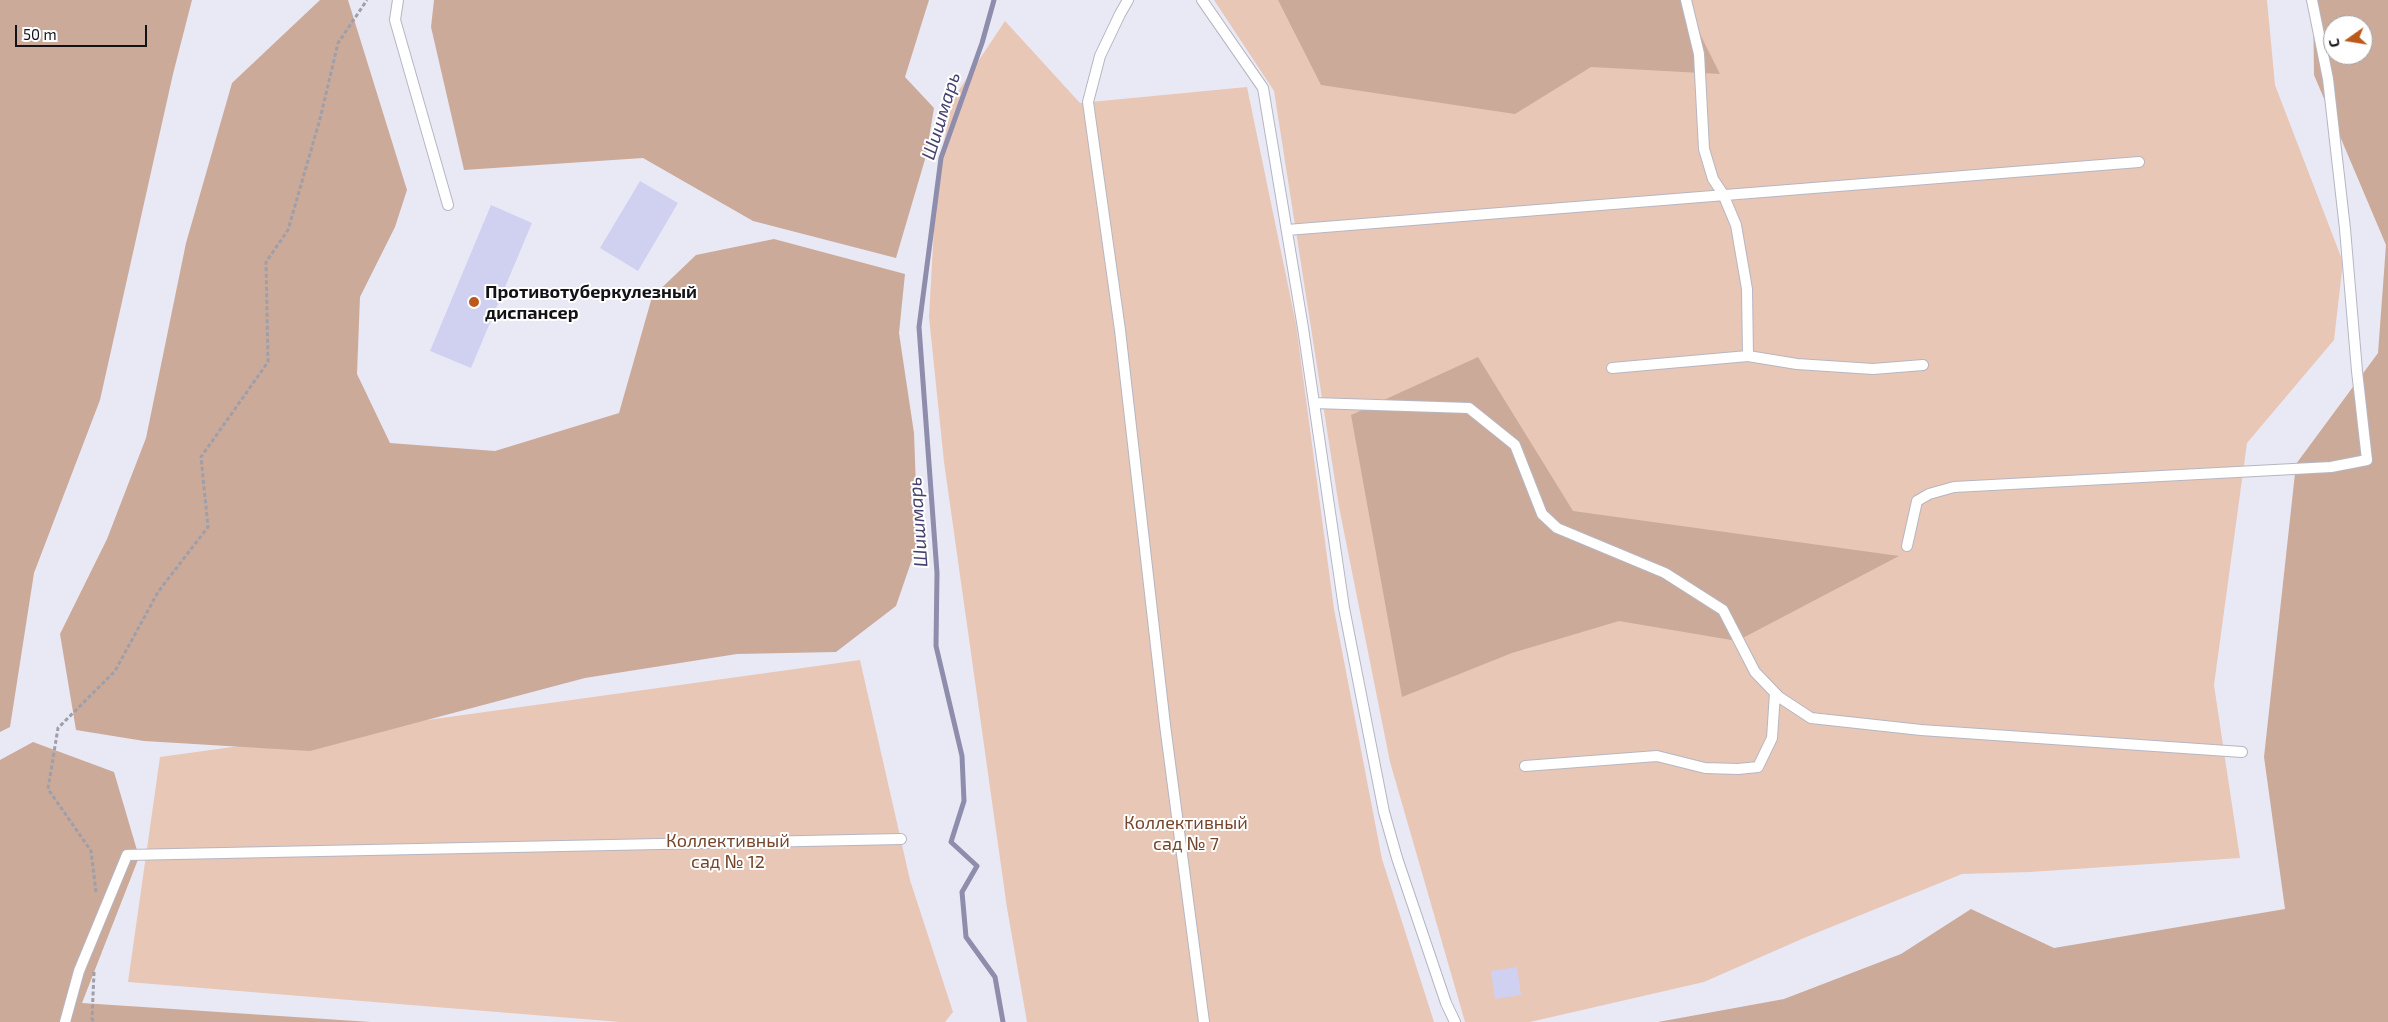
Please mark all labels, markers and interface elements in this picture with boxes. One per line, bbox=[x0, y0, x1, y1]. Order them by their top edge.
scale bar bbox=[18, 15, 150, 47]
north arrow bbox=[2323, 15, 2373, 65]
text: 50 m bbox=[23, 25, 57, 43]
text: С bbox=[2325, 37, 2343, 49]
water label: Шишмарь bbox=[917, 69, 965, 163]
place label: Противотуберкулезный диспансер bbox=[485, 281, 697, 324]
marker: Противотуберкулезный диспансер bbox=[467, 295, 481, 309]
water label: Шишмарь bbox=[903, 476, 933, 568]
park label: Коллективный сад № 7 bbox=[1124, 812, 1248, 854]
park label: Коллективный сад № 12 bbox=[666, 830, 790, 872]

